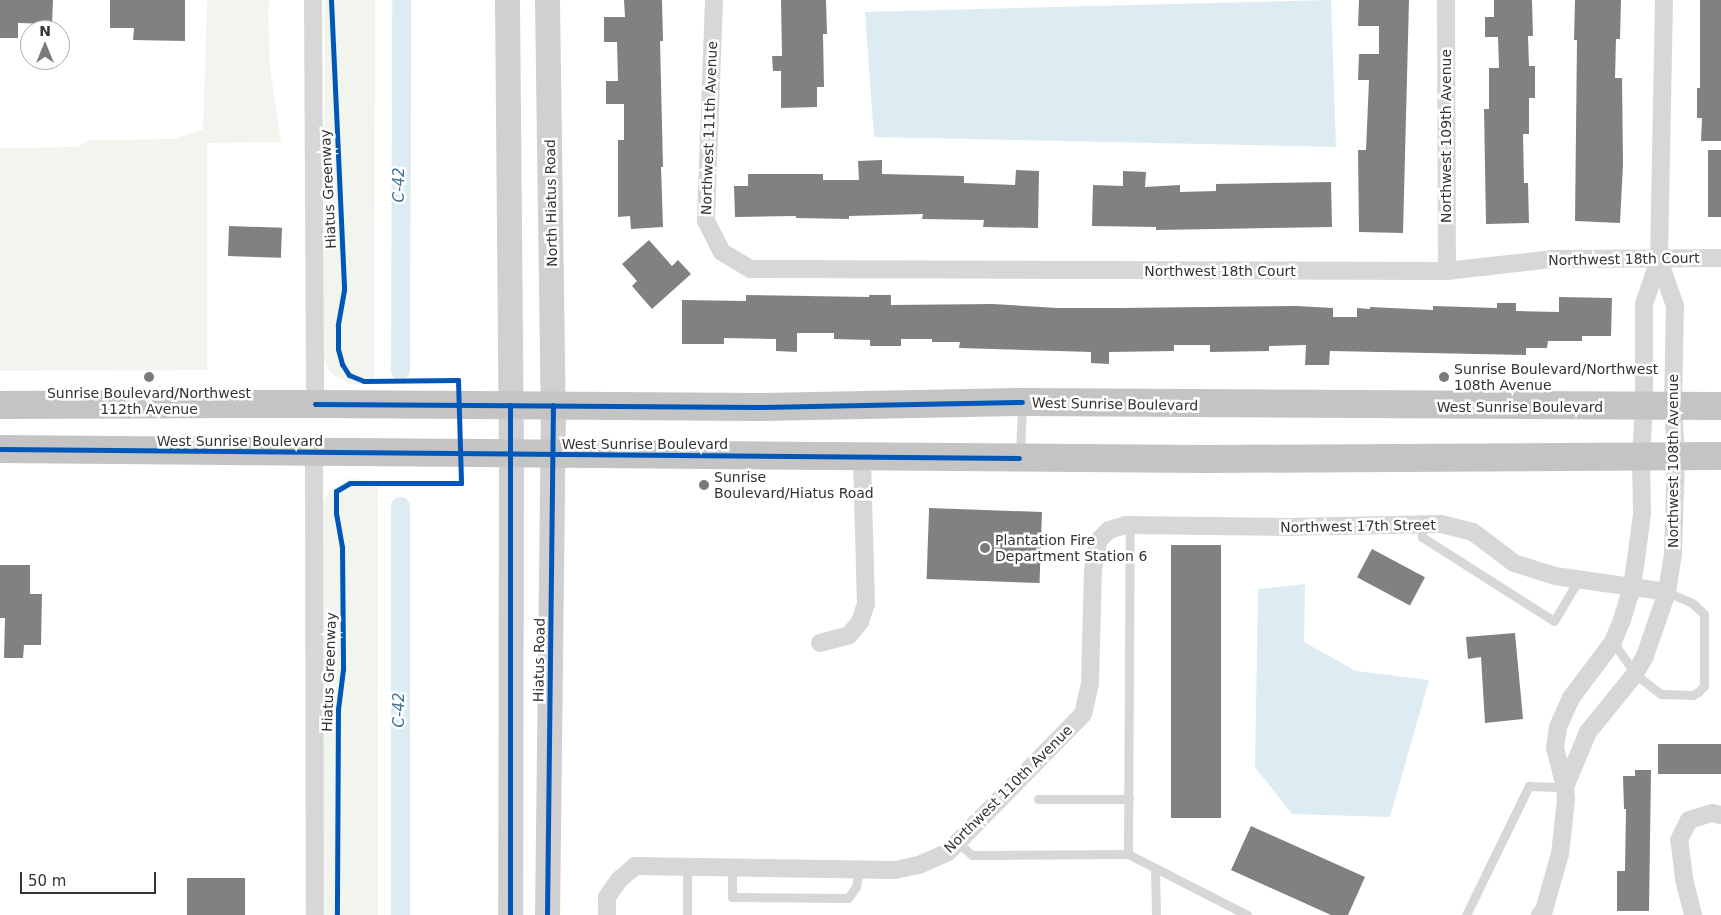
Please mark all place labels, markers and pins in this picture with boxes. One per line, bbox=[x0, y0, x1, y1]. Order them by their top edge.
place label: Sunrise Boulevard/Northwest 108th Avenue bbox=[1454, 361, 1658, 394]
marker: Sunrise Boulevard/Northwest 112th Avenue bbox=[143, 371, 155, 383]
marker: Sunrise Boulevard/Northwest 108th Avenue bbox=[1438, 371, 1450, 383]
place label: Sunrise Boulevard/Northwest 112th Avenue bbox=[47, 385, 251, 418]
place label: Sunrise Boulevard/Hiatus Road bbox=[714, 469, 874, 502]
marker: Sunrise Boulevard/Hiatus Road bbox=[698, 479, 710, 491]
place label: Plantation Fire Department Station 6 bbox=[995, 532, 1147, 564]
marker: Plantation Fire Department Station 6 bbox=[979, 542, 991, 554]

